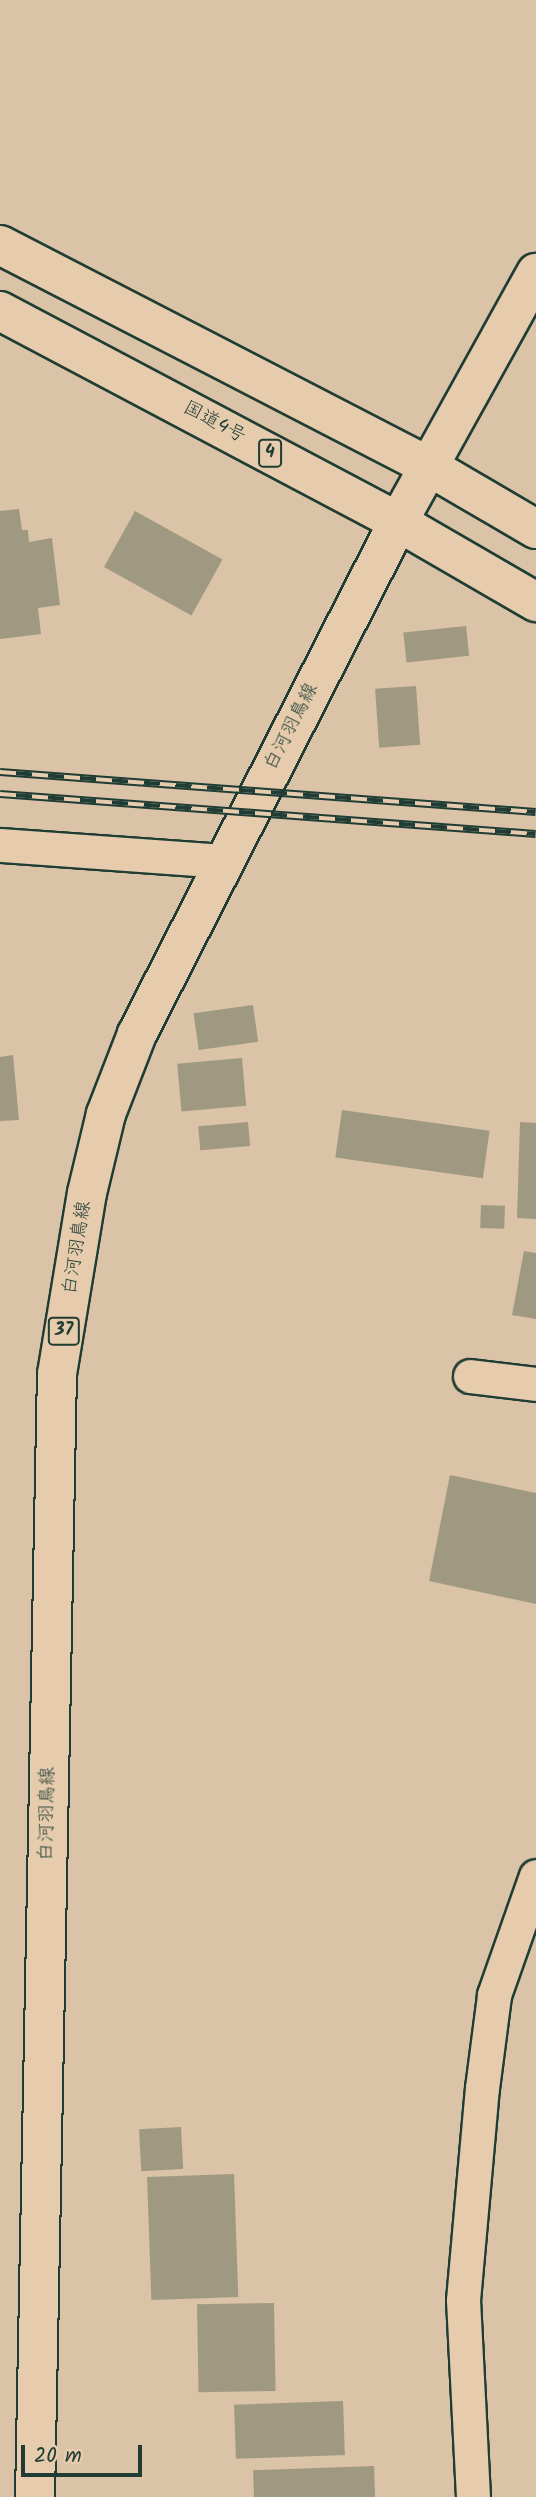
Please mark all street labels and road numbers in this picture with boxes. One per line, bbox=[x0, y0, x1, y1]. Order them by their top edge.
street label: 国道4号 bbox=[179, 397, 249, 449]
road number: 4 bbox=[258, 438, 282, 467]
street label: 白河羽鳥線 bbox=[260, 680, 324, 774]
street label: 白河羽鳥線 bbox=[59, 1199, 97, 1297]
road number: 37 bbox=[46, 1316, 82, 1346]
street label: 白河羽鳥線 bbox=[36, 1766, 60, 1862]

